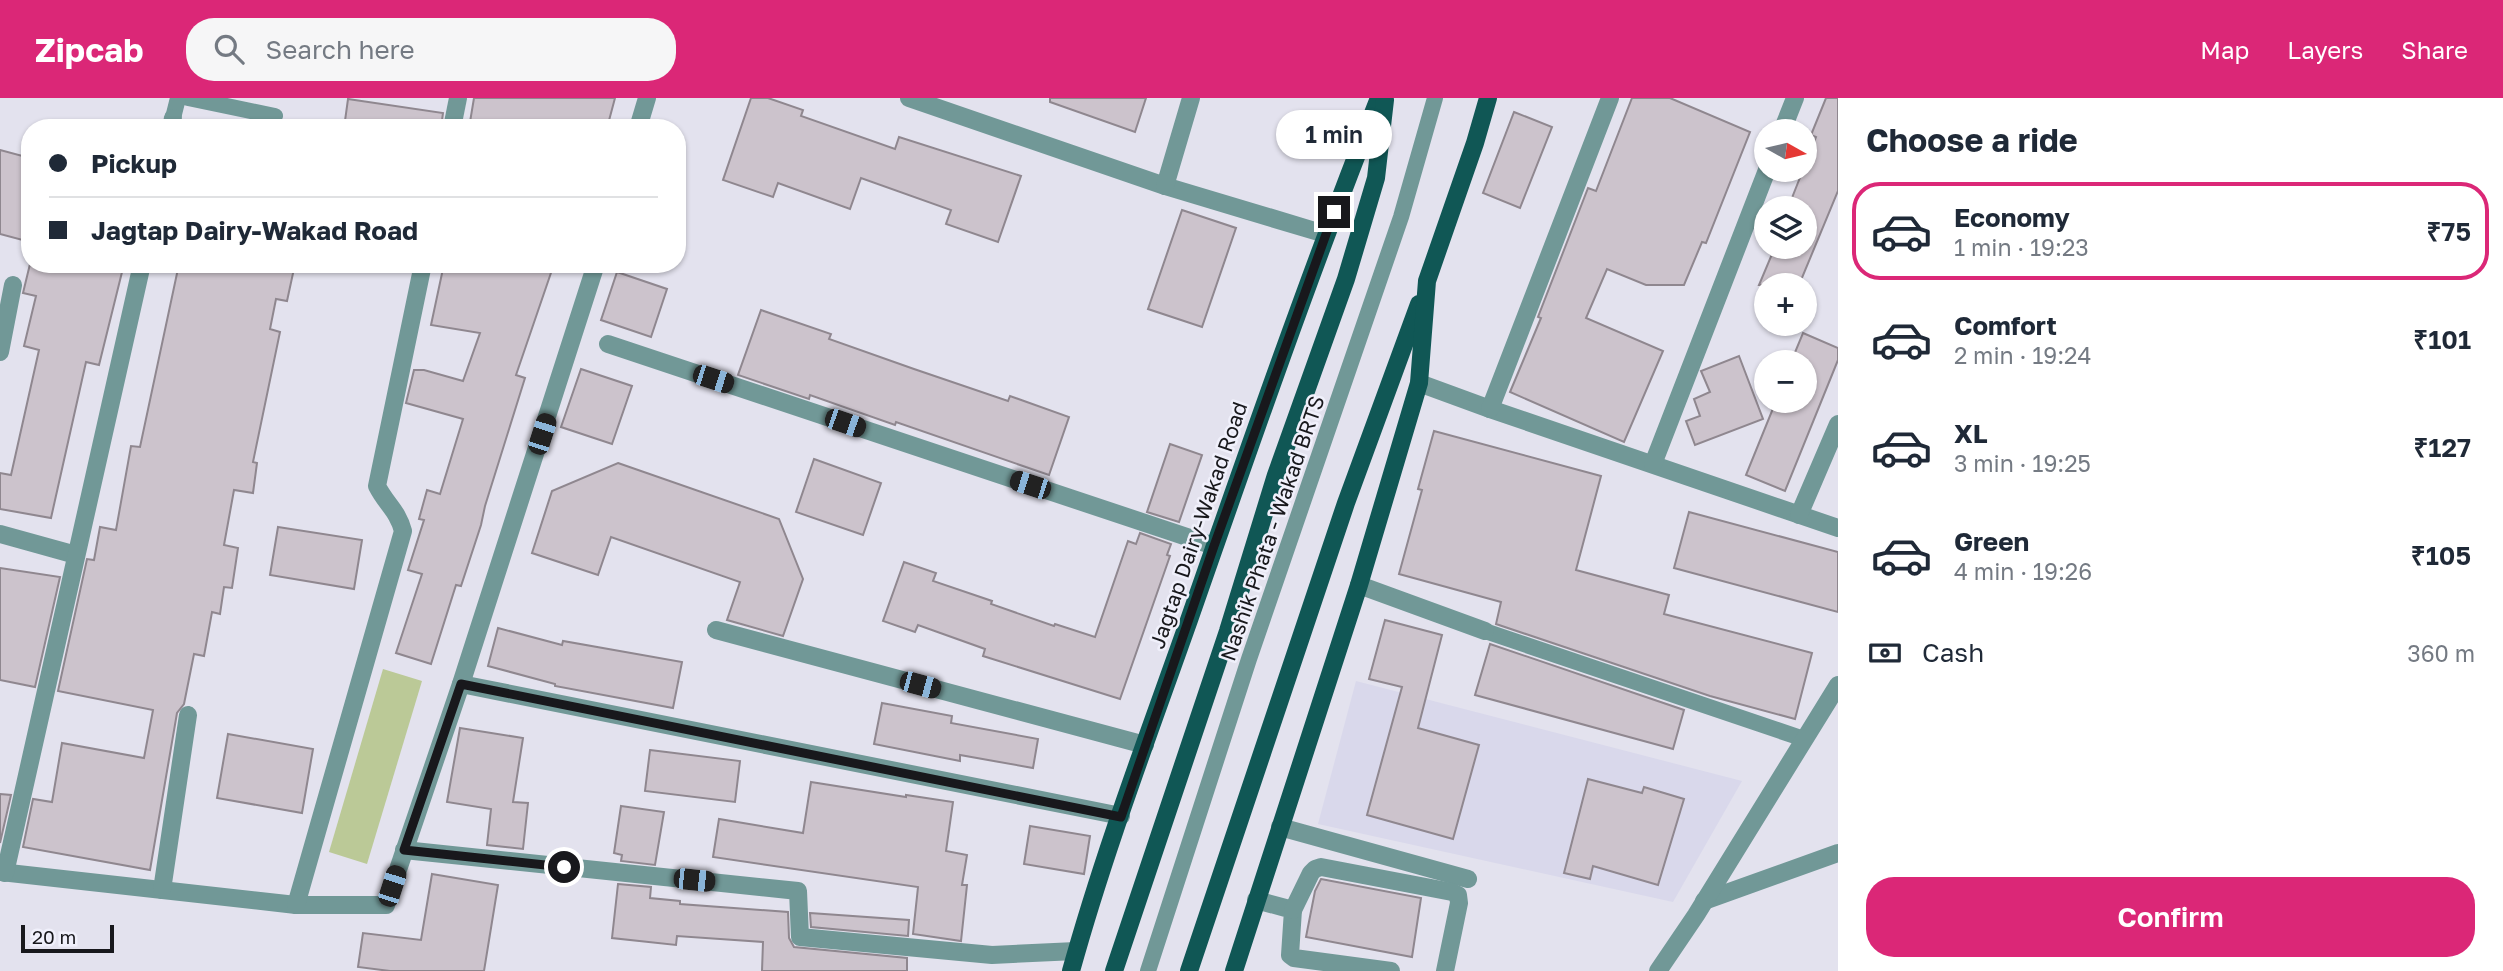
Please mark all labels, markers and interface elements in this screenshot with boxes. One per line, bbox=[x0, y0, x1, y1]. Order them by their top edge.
search box bbox=[186, 18, 676, 81]
text: Zipcab bbox=[35, 30, 144, 69]
icon: search bbox=[210, 30, 248, 68]
text: Search here bbox=[266, 34, 415, 65]
text: Map bbox=[2200, 35, 2249, 64]
text: Layers bbox=[2287, 35, 2363, 64]
text: Share bbox=[2401, 35, 2468, 64]
callout: 1 min bbox=[1276, 110, 1392, 159]
north arrow bbox=[1754, 119, 1816, 182]
map controls bbox=[1754, 119, 1817, 413]
text: 1 min bbox=[1305, 120, 1363, 148]
text: Choose a ride bbox=[1866, 121, 2078, 159]
text: Pickup bbox=[91, 148, 177, 179]
route end bbox=[1318, 196, 1350, 228]
button: layers bbox=[1754, 196, 1817, 259]
icon: car bbox=[1870, 200, 1933, 263]
text: Economy bbox=[1954, 202, 2070, 233]
text: Jagtap Dairy-Wakad Road bbox=[91, 215, 418, 246]
text: ₹75 bbox=[2427, 216, 2471, 247]
text: 1 min · 19:23 bbox=[1954, 233, 2089, 261]
button: + bbox=[1754, 273, 1817, 336]
icon: car bbox=[1870, 308, 1933, 371]
text: Comfort bbox=[1954, 310, 2057, 341]
text: ₹101 bbox=[2413, 324, 2471, 355]
text: 2 min · 19:24 bbox=[1954, 341, 2092, 369]
button: − bbox=[1754, 350, 1817, 413]
car bbox=[690, 363, 737, 395]
street label: Nashik Phata - Wakad BRTS bbox=[1214, 392, 1330, 664]
street label: Jagtap Dairy-Wakad Road bbox=[1143, 398, 1253, 652]
car bbox=[822, 406, 869, 440]
car bbox=[526, 411, 559, 457]
icon: car bbox=[1870, 416, 1933, 479]
text: XL bbox=[1954, 418, 1988, 449]
text: ₹127 bbox=[2413, 432, 2471, 463]
text: 3 min · 19:25 bbox=[1954, 449, 2091, 477]
car bbox=[1007, 469, 1054, 501]
icon: car bbox=[1870, 524, 1933, 587]
text: Green bbox=[1954, 526, 2029, 557]
text: ₹105 bbox=[2411, 540, 2471, 571]
text: 4 min · 19:26 bbox=[1954, 557, 2092, 585]
icon: cash bbox=[1866, 634, 1904, 672]
text: Cash bbox=[1922, 637, 1984, 668]
text: 360 m bbox=[2407, 639, 2475, 667]
car bbox=[897, 669, 944, 701]
route start bbox=[548, 851, 580, 883]
car bbox=[376, 863, 409, 909]
car bbox=[673, 867, 716, 893]
button: Confirm bbox=[1866, 877, 2475, 957]
scale bar bbox=[21, 922, 114, 954]
text: 20 m bbox=[32, 925, 76, 948]

